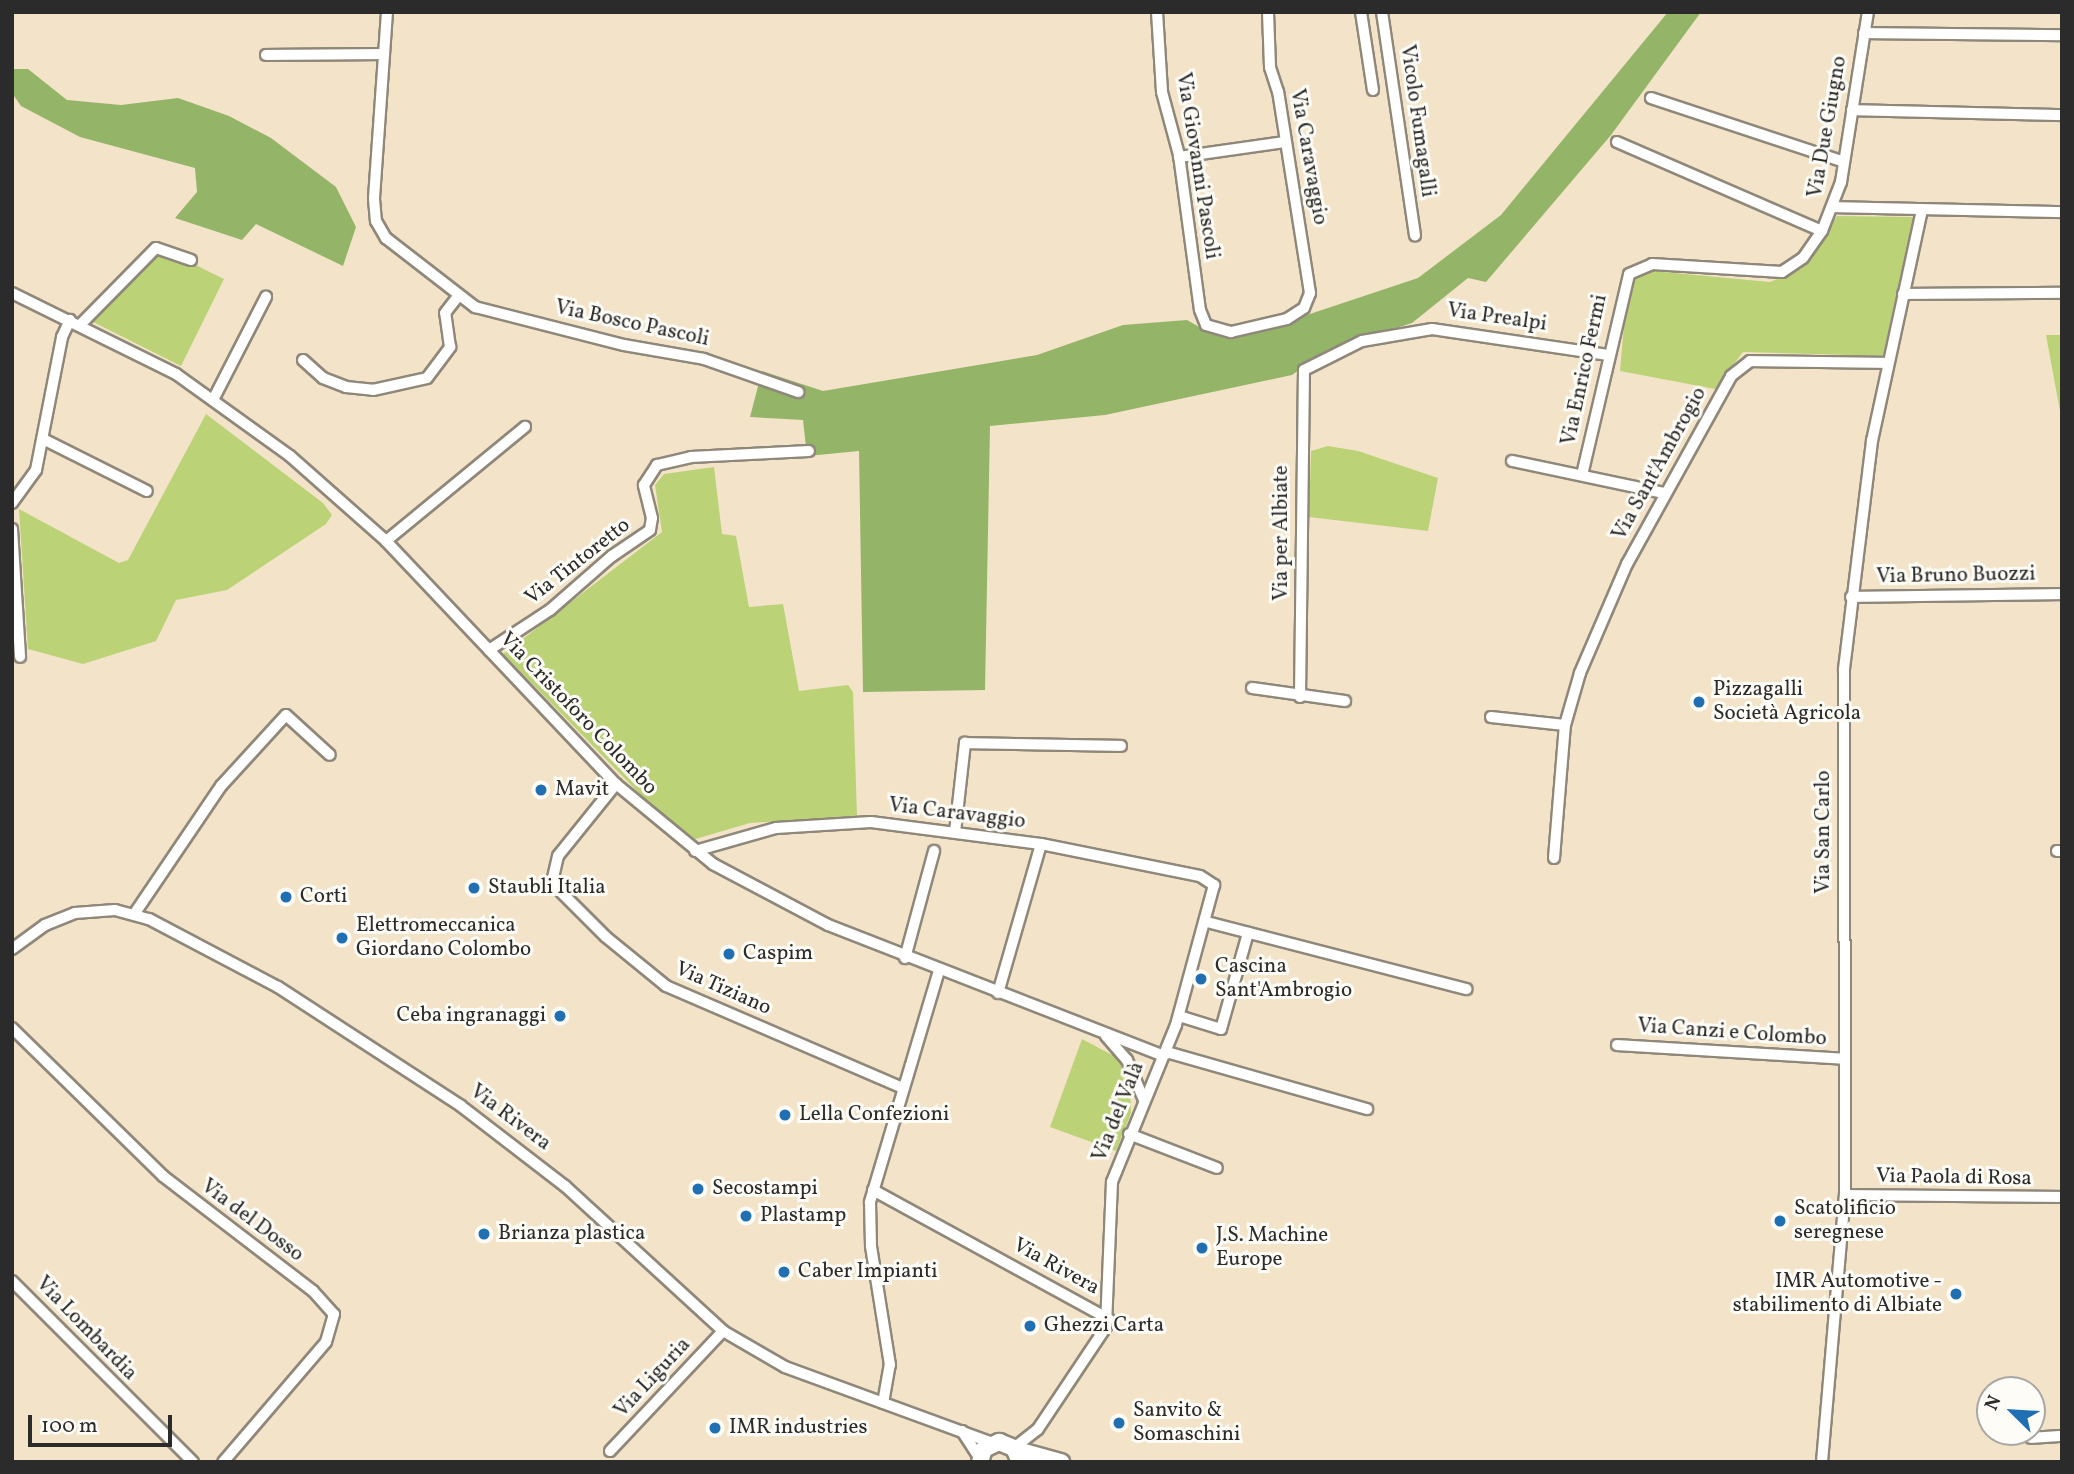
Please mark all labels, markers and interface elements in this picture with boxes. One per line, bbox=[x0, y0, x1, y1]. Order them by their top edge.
street label: Vicolo Fumagalli bbox=[1394, 43, 1440, 199]
street label: Via Due Giugno bbox=[1803, 54, 1853, 200]
street label: Via Giovanni Pascoli bbox=[1170, 71, 1224, 261]
street label: Via Caravaggio bbox=[1284, 87, 1332, 227]
street label: Via Enrico Fermi bbox=[1557, 292, 1613, 448]
street label: Via Bosco Pascoli bbox=[553, 295, 711, 353]
street label: Via Prealpi bbox=[1446, 299, 1548, 337]
street label: Via Sant'Ambrogio bbox=[1607, 383, 1713, 545]
street label: Via per Albiate bbox=[1269, 465, 1295, 601]
street label: Via Tintoretto bbox=[520, 513, 636, 611]
street label: Via Bruno Buozzi bbox=[1876, 562, 2036, 590]
street label: Via Cristoforo Colombo bbox=[494, 627, 662, 801]
place label: Pizzagalli Società Agricola bbox=[1713, 677, 1861, 727]
marker: Pizzagalli Società Agricola bbox=[1691, 694, 1707, 710]
street label: Via San Carlo bbox=[1811, 770, 1837, 894]
place label: Mavit bbox=[555, 777, 609, 803]
marker: Mavit bbox=[533, 782, 549, 798]
street label: Via Caravaggio bbox=[887, 793, 1027, 835]
place label: Staubli Italia bbox=[488, 875, 606, 901]
marker: Staubli Italia bbox=[466, 880, 482, 896]
place label: Corti bbox=[300, 884, 347, 910]
marker: Corti bbox=[278, 889, 294, 905]
place label: Elettromeccanica Giordano Colombo bbox=[356, 913, 531, 963]
marker: Elettromeccanica Giordano Colombo bbox=[334, 930, 350, 946]
place label: Caspim bbox=[743, 941, 813, 967]
marker: Caspim bbox=[721, 946, 737, 962]
place label: Cascina Sant'Ambrogio bbox=[1215, 954, 1352, 1004]
street label: Via Tiziano bbox=[671, 957, 775, 1021]
marker: Cascina Sant'Ambrogio bbox=[1193, 971, 1209, 987]
place label: Ceba ingranaggi bbox=[397, 1003, 546, 1029]
marker: Ceba ingranaggi bbox=[552, 1008, 568, 1024]
street label: Via Canzi e Colombo bbox=[1637, 1014, 1827, 1052]
street label: Via del Valà bbox=[1087, 1058, 1151, 1166]
street label: Via Rivera bbox=[464, 1079, 556, 1157]
place label: Lella Confezioni bbox=[799, 1102, 949, 1128]
marker: Lella Confezioni bbox=[777, 1107, 793, 1123]
street label: Via Paola di Rosa bbox=[1876, 1164, 2032, 1192]
street label: Via del Dosso bbox=[196, 1174, 308, 1268]
place label: Secostampi bbox=[712, 1176, 818, 1202]
marker: Secostampi bbox=[690, 1181, 706, 1197]
place label: Scatolificio seregnese bbox=[1794, 1196, 1896, 1246]
place label: Plastamp bbox=[760, 1203, 846, 1229]
marker: Plastamp bbox=[738, 1208, 754, 1224]
marker: Scatolificio seregnese bbox=[1772, 1213, 1788, 1229]
place label: Brianza plastica bbox=[498, 1221, 645, 1247]
place label: J.S. Machine Europe bbox=[1216, 1223, 1328, 1273]
marker: Brianza plastica bbox=[476, 1226, 492, 1242]
street label: Via Rivera bbox=[1008, 1233, 1104, 1301]
marker: J.S. Machine Europe bbox=[1194, 1240, 1210, 1256]
place label: Caber Impianti bbox=[798, 1259, 938, 1285]
marker: Caber Impianti bbox=[776, 1264, 792, 1280]
place label: IMR Automotive - stabilimento di Albiate bbox=[1733, 1269, 1942, 1319]
street label: Via Lombardia bbox=[30, 1272, 142, 1386]
marker: IMR Automotive - stabilimento di Albiate bbox=[1948, 1286, 1964, 1302]
place label: Ghezzi Carta bbox=[1044, 1313, 1164, 1339]
marker: Ghezzi Carta bbox=[1022, 1318, 1038, 1334]
street label: Via Liguria bbox=[609, 1333, 697, 1423]
north arrow bbox=[1976, 1376, 2046, 1446]
text: N bbox=[1979, 1392, 2008, 1415]
place label: Sanvito & Somaschini bbox=[1133, 1398, 1240, 1448]
scale bar bbox=[32, 1400, 175, 1444]
text: 100 m bbox=[41, 1412, 98, 1441]
place label: IMR industries bbox=[729, 1415, 868, 1441]
marker: Sanvito & Somaschini bbox=[1111, 1415, 1127, 1431]
marker: IMR industries bbox=[707, 1420, 723, 1436]

